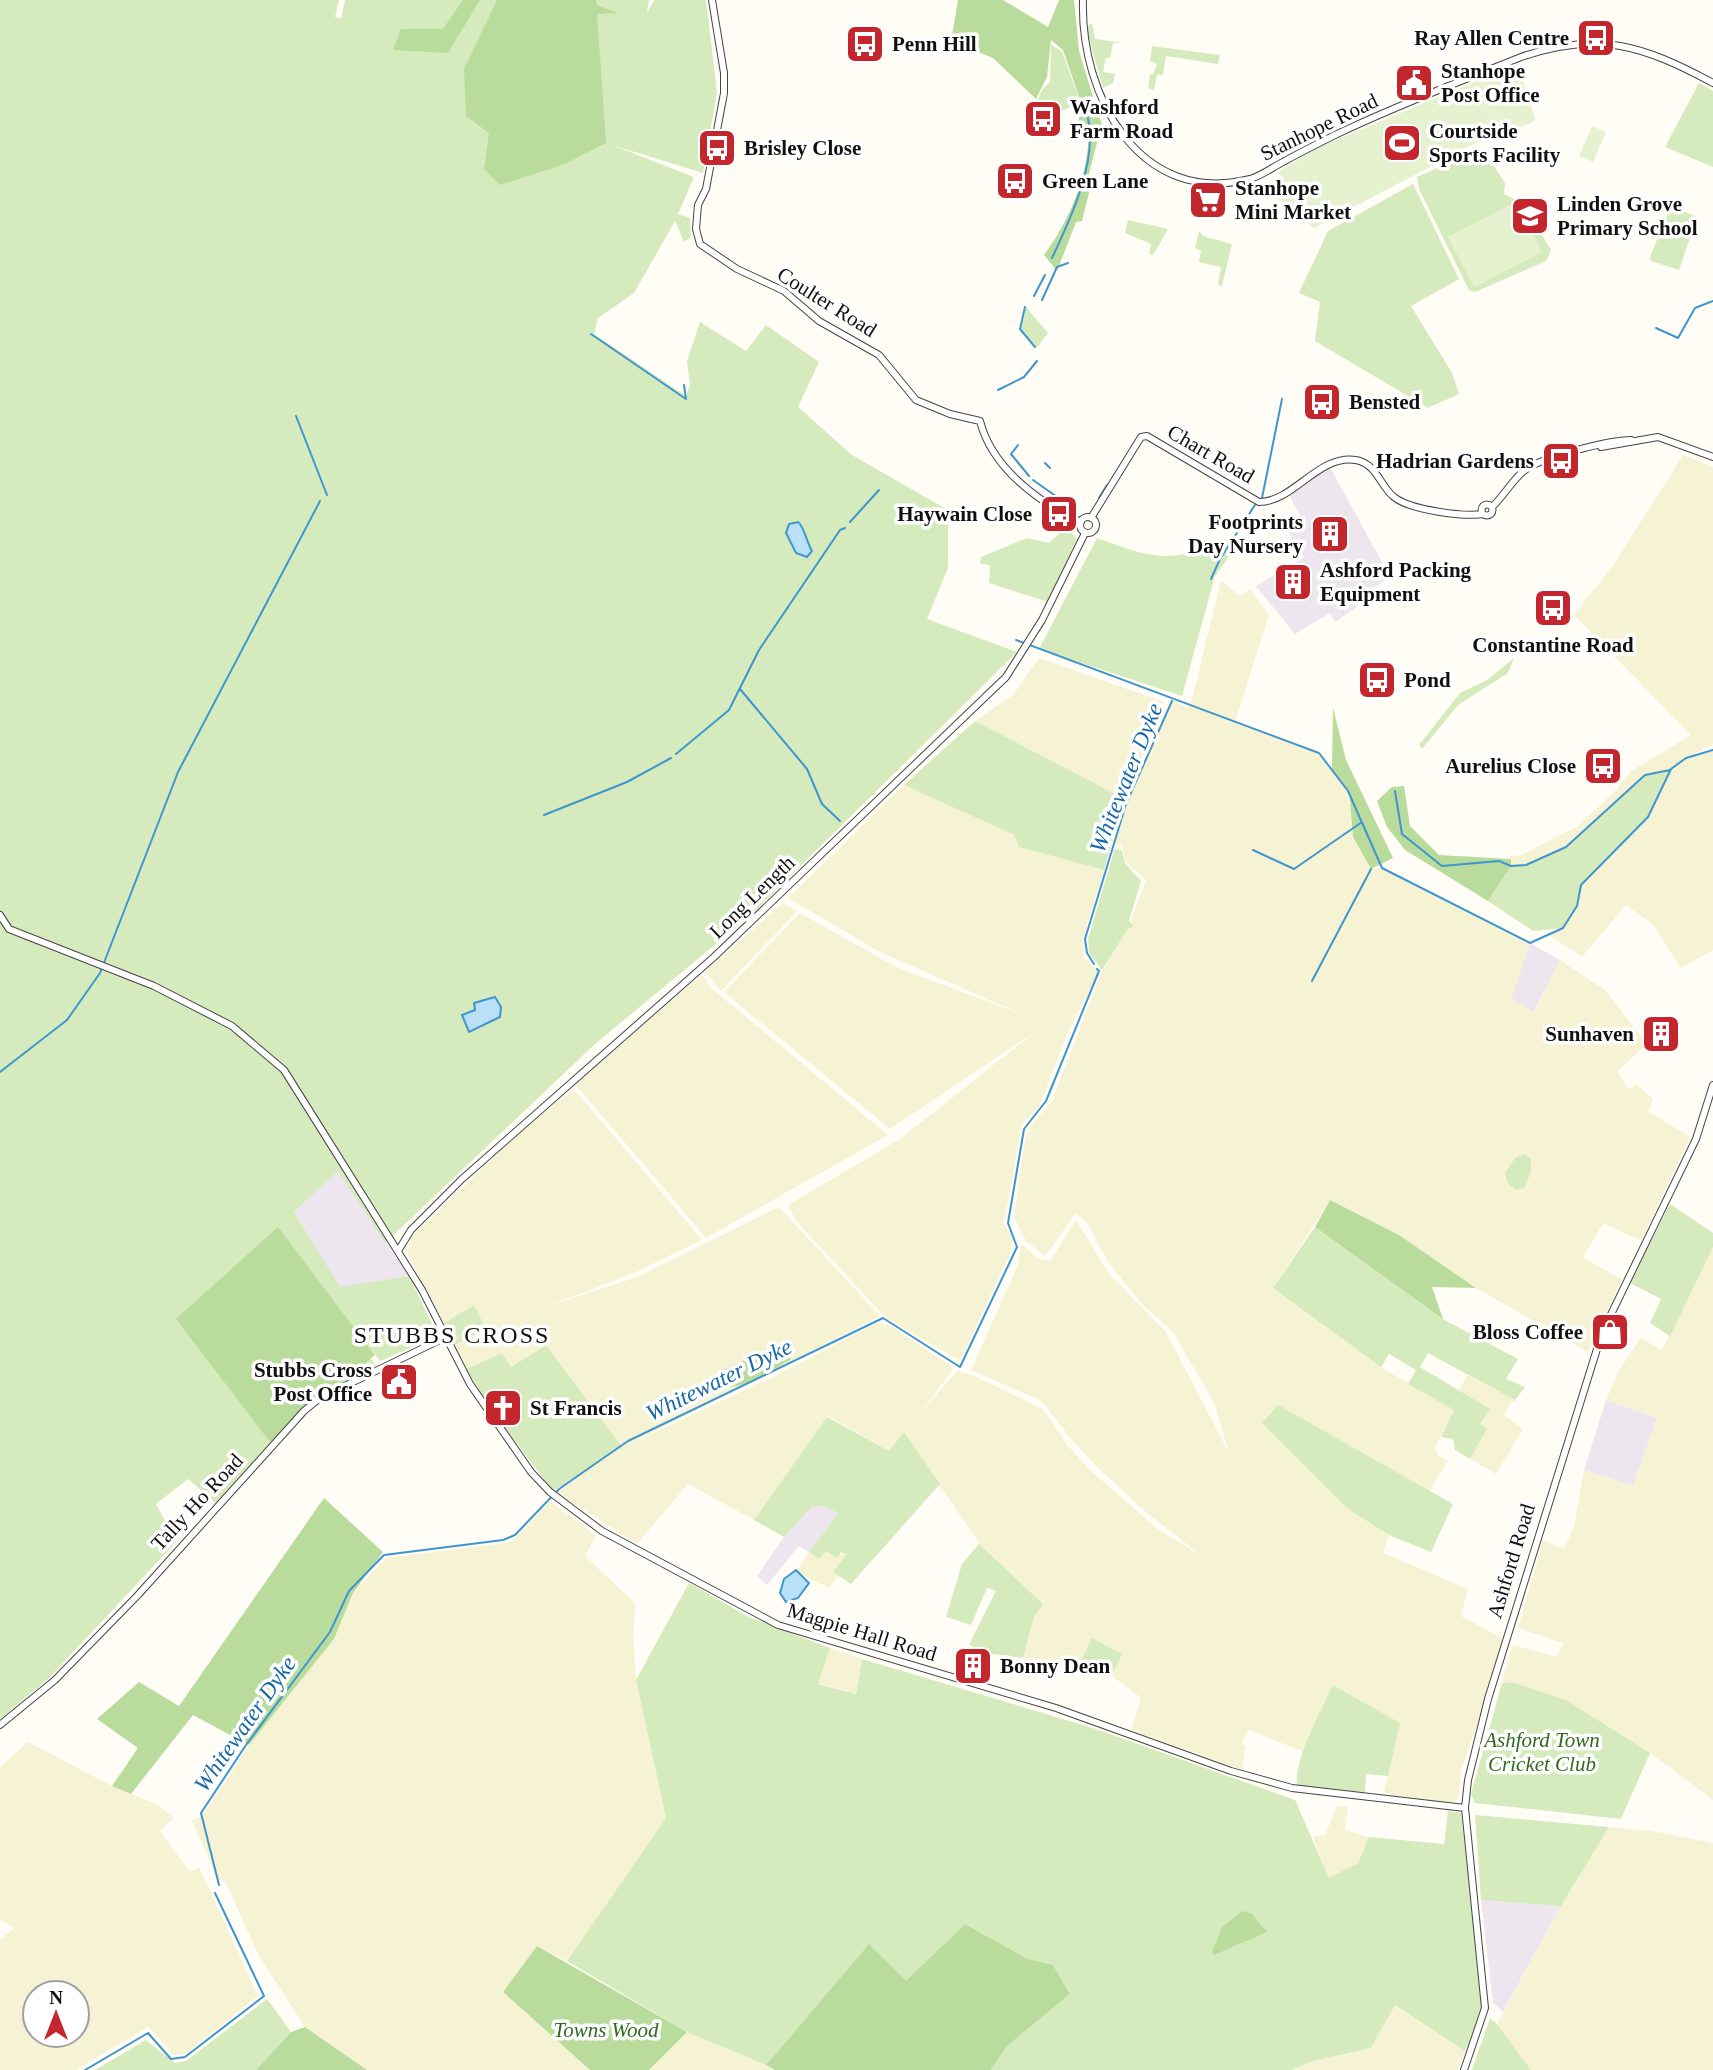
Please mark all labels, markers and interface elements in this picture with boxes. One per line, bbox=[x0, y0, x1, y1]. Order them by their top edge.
bus stop icon: Ray Allen Centre bbox=[1575, 17, 1617, 59]
bus stop icon: Penn Hill bbox=[844, 23, 886, 65]
place label: Ray Allen Centre bbox=[1414, 26, 1569, 50]
place label: Penn Hill bbox=[892, 32, 977, 56]
place label: Stanhope Post Office bbox=[1441, 59, 1540, 107]
public building icon: Stanhope Post Office bbox=[1393, 62, 1435, 104]
street label: Stanhope Road bbox=[1256, 88, 1382, 166]
place label: Washford Farm Road bbox=[1070, 95, 1174, 143]
bus stop icon: Washford Farm Road bbox=[1022, 98, 1064, 140]
place label: Courtside Sports Facility bbox=[1429, 119, 1561, 167]
sports icon: Courtside Sports Facility bbox=[1381, 122, 1423, 164]
bus stop icon: Brisley Close bbox=[696, 127, 738, 169]
place label: Brisley Close bbox=[744, 136, 861, 160]
bus stop icon: Green Lane bbox=[994, 160, 1036, 202]
place label: Green Lane bbox=[1042, 169, 1148, 193]
place label: Stanhope Mini Market bbox=[1235, 176, 1351, 224]
supermarket icon: Stanhope Mini Market bbox=[1187, 179, 1229, 221]
place label: Linden Grove Primary School bbox=[1557, 192, 1698, 240]
school or university icon: Linden Grove Primary School bbox=[1509, 195, 1551, 237]
street label: Coulter Road bbox=[773, 262, 882, 342]
bus stop icon: Bensted bbox=[1301, 381, 1343, 423]
place label: Bensted bbox=[1349, 390, 1420, 414]
street label: Chart Road bbox=[1163, 420, 1259, 489]
bus stop icon: Hadrian Gardens bbox=[1540, 440, 1582, 482]
place label: Hadrian Gardens bbox=[1376, 449, 1534, 473]
bus stop icon: Haywain Close bbox=[1038, 493, 1080, 535]
place label: Haywain Close bbox=[897, 502, 1032, 526]
place label: Footprints Day Nursery bbox=[1188, 510, 1303, 558]
building icon: Footprints Day Nursery bbox=[1309, 513, 1351, 555]
place label: Ashford Packing Equipment bbox=[1320, 558, 1472, 606]
building icon: Ashford Packing Equipment bbox=[1272, 561, 1314, 603]
bus stop icon: Constantine Road bbox=[1532, 587, 1574, 629]
place label: Constantine Road bbox=[1472, 633, 1634, 657]
bus stop icon: Pond bbox=[1356, 659, 1398, 701]
place label: Pond bbox=[1404, 668, 1451, 692]
water label: Whitewater Dyke bbox=[1085, 700, 1167, 856]
bus stop icon: Aurelius Close bbox=[1582, 745, 1624, 787]
place label: Aurelius Close bbox=[1445, 754, 1576, 778]
street label: Long Length bbox=[704, 850, 800, 944]
building icon: Sunhaven bbox=[1640, 1013, 1682, 1055]
place label: Sunhaven bbox=[1545, 1022, 1634, 1046]
shop icon: Bloss Coffee bbox=[1589, 1311, 1631, 1353]
place label: Bloss Coffee bbox=[1473, 1320, 1583, 1344]
district label: STUBBS CROSS bbox=[354, 1322, 550, 1348]
water label: Whitewater Dyke bbox=[642, 1334, 796, 1426]
place label: Stubbs Cross Post Office bbox=[254, 1358, 372, 1406]
public building icon: Stubbs Cross Post Office bbox=[378, 1361, 420, 1403]
church icon: St Francis bbox=[482, 1387, 524, 1429]
place label: St Francis bbox=[530, 1396, 622, 1420]
street label: Tally Ho Road bbox=[146, 1448, 248, 1555]
street label: Ashford Road bbox=[1482, 1500, 1540, 1621]
street label: Magpie Hall Road bbox=[784, 1598, 940, 1666]
building icon: Bonny Dean bbox=[952, 1645, 994, 1687]
water label: Whitewater Dyke bbox=[189, 1652, 301, 1796]
place label: Bonny Dean bbox=[1000, 1654, 1111, 1678]
park label: Ashford Town Cricket Club bbox=[1482, 1728, 1600, 1776]
north arrow bbox=[21, 1979, 91, 2049]
text: N bbox=[49, 1987, 63, 2008]
park label: Towns Wood bbox=[553, 2018, 659, 2042]

